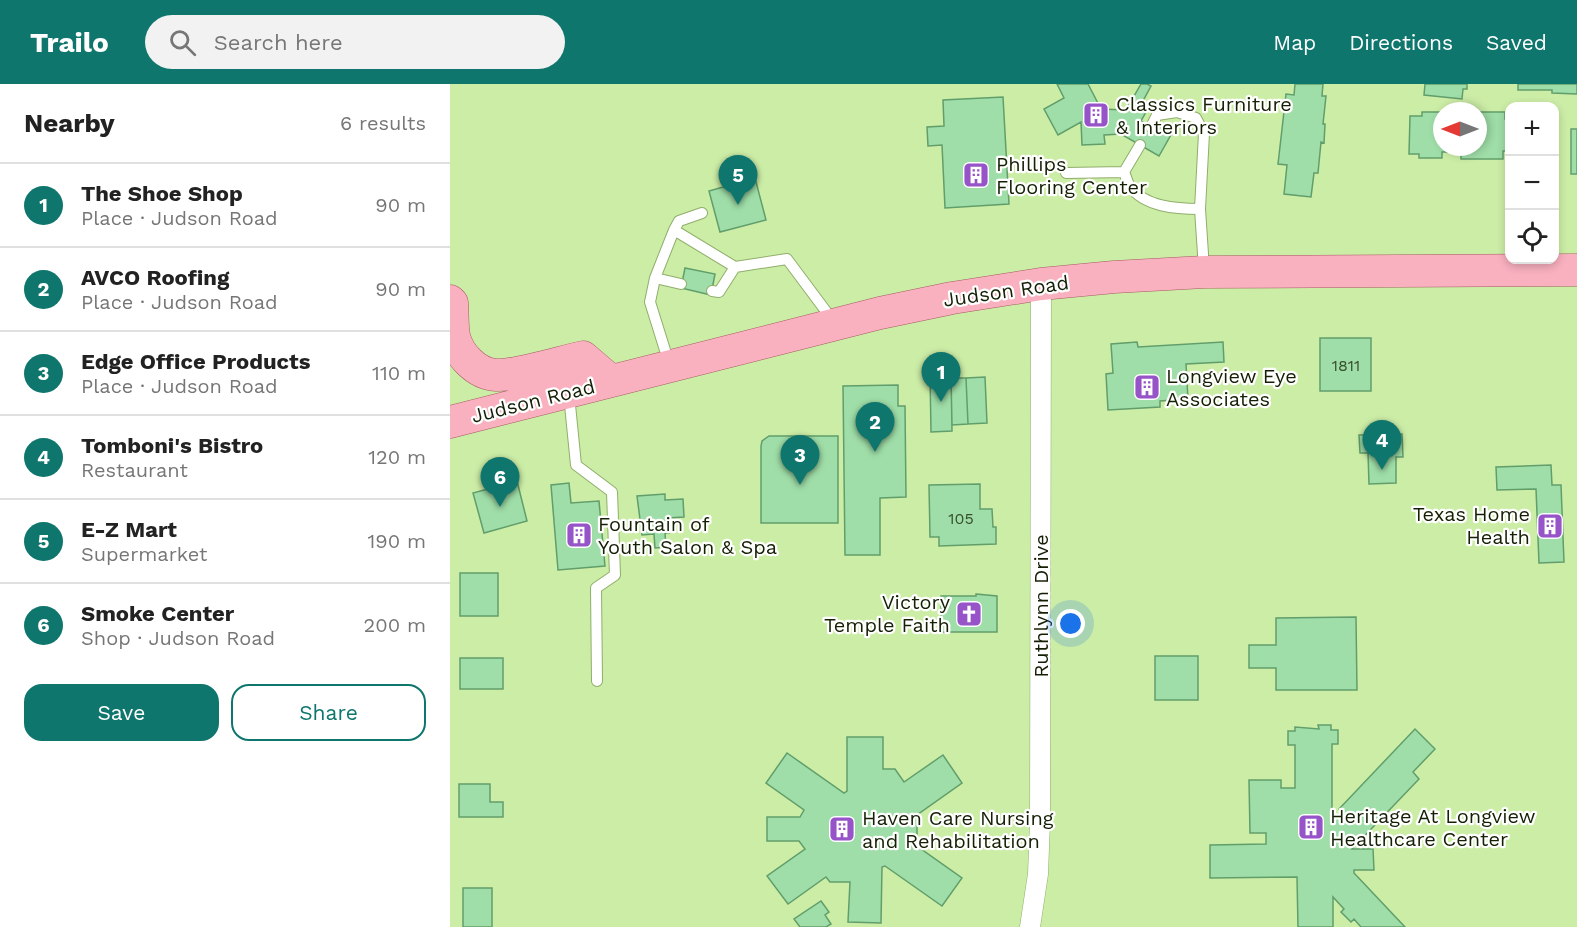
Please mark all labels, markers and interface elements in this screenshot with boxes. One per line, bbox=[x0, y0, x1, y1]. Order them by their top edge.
search box bbox=[145, 15, 565, 69]
text: Trailo bbox=[30, 26, 109, 59]
icon: search bbox=[166, 26, 199, 59]
text: Search here bbox=[214, 30, 343, 55]
text: Map bbox=[1273, 30, 1316, 55]
text: Directions bbox=[1349, 30, 1453, 55]
text: Saved bbox=[1486, 30, 1547, 55]
place label: Classics Furniture & Interiors bbox=[1116, 92, 1292, 139]
building icon: Classics Furniture & Interiors bbox=[1081, 100, 1111, 130]
north arrow bbox=[1433, 102, 1487, 156]
map controls bbox=[1505, 102, 1559, 264]
button: + bbox=[1505, 102, 1559, 156]
text: Nearby bbox=[24, 108, 115, 138]
text: 6 results bbox=[340, 111, 426, 135]
place label: Phillips Flooring Center bbox=[996, 152, 1147, 199]
pin: 5 bbox=[718, 156, 758, 205]
button: − bbox=[1505, 156, 1559, 210]
building icon: Phillips Flooring Center bbox=[961, 160, 991, 190]
text: The Shoe Shop bbox=[81, 181, 243, 206]
text: 1 bbox=[39, 193, 48, 217]
text: 90 m bbox=[375, 193, 426, 217]
text: Place · Judson Road bbox=[81, 206, 278, 230]
button: locate bbox=[1505, 210, 1559, 264]
text: AVCO Roofing bbox=[81, 265, 229, 290]
street label: Judson Road bbox=[942, 270, 1070, 312]
text: 2 bbox=[38, 277, 49, 301]
text: 90 m bbox=[375, 277, 426, 301]
text: Place · Judson Road bbox=[81, 290, 278, 314]
text: Edge Office Products bbox=[81, 349, 310, 374]
pin: 1 bbox=[922, 352, 960, 402]
house number: 1811 bbox=[1332, 356, 1360, 375]
text: 3 bbox=[38, 361, 49, 385]
text: 110 m bbox=[372, 361, 426, 385]
place label: Longview Eye Associates bbox=[1166, 364, 1297, 411]
building icon: Longview Eye Associates bbox=[1132, 372, 1162, 402]
text: Place · Judson Road bbox=[81, 374, 278, 398]
street label: Judson Road bbox=[469, 374, 597, 428]
pin: 2 bbox=[856, 402, 894, 452]
pin: 4 bbox=[1362, 420, 1402, 470]
text: Tomboni's Bistro bbox=[81, 433, 263, 458]
pin: 3 bbox=[780, 436, 820, 485]
text: 4 bbox=[37, 445, 50, 469]
text: 120 m bbox=[368, 445, 426, 469]
text: Restaurant bbox=[81, 458, 188, 482]
pin: 6 bbox=[481, 458, 520, 507]
place label: Texas Home Health bbox=[1413, 502, 1530, 549]
house number: 105 bbox=[948, 509, 974, 528]
building icon: Texas Home Health bbox=[1535, 511, 1565, 541]
place label: Fountain of Youth Salon & Spa bbox=[598, 512, 777, 559]
text: E-Z Mart bbox=[81, 517, 177, 542]
building icon: Fountain of Youth Salon & Spa bbox=[564, 520, 594, 550]
text: 5 bbox=[38, 529, 49, 553]
text: 190 m bbox=[368, 529, 426, 553]
street label: Ruthlynn Drive bbox=[1029, 534, 1053, 678]
text: Supermarket bbox=[81, 542, 207, 566]
place label: Victory Temple Faith bbox=[824, 590, 951, 637]
church icon: Victory Temple Faith bbox=[954, 599, 984, 629]
text: Smoke Center bbox=[81, 601, 234, 626]
your location bbox=[1056, 609, 1085, 638]
text: 6 bbox=[37, 613, 50, 637]
text: 200 m bbox=[364, 613, 426, 637]
text: Shop · Judson Road bbox=[81, 626, 275, 650]
button: Save bbox=[24, 684, 219, 741]
button: Share bbox=[231, 684, 426, 741]
place label: Heritage At Longview Healthcare Center bbox=[1330, 804, 1536, 851]
place label: Haven Care Nursing and Rehabilitation bbox=[862, 806, 1054, 853]
building icon: Heritage At Longview Healthcare Center bbox=[1296, 812, 1326, 842]
building icon: Haven Care Nursing and Rehabilitation bbox=[827, 814, 857, 844]

